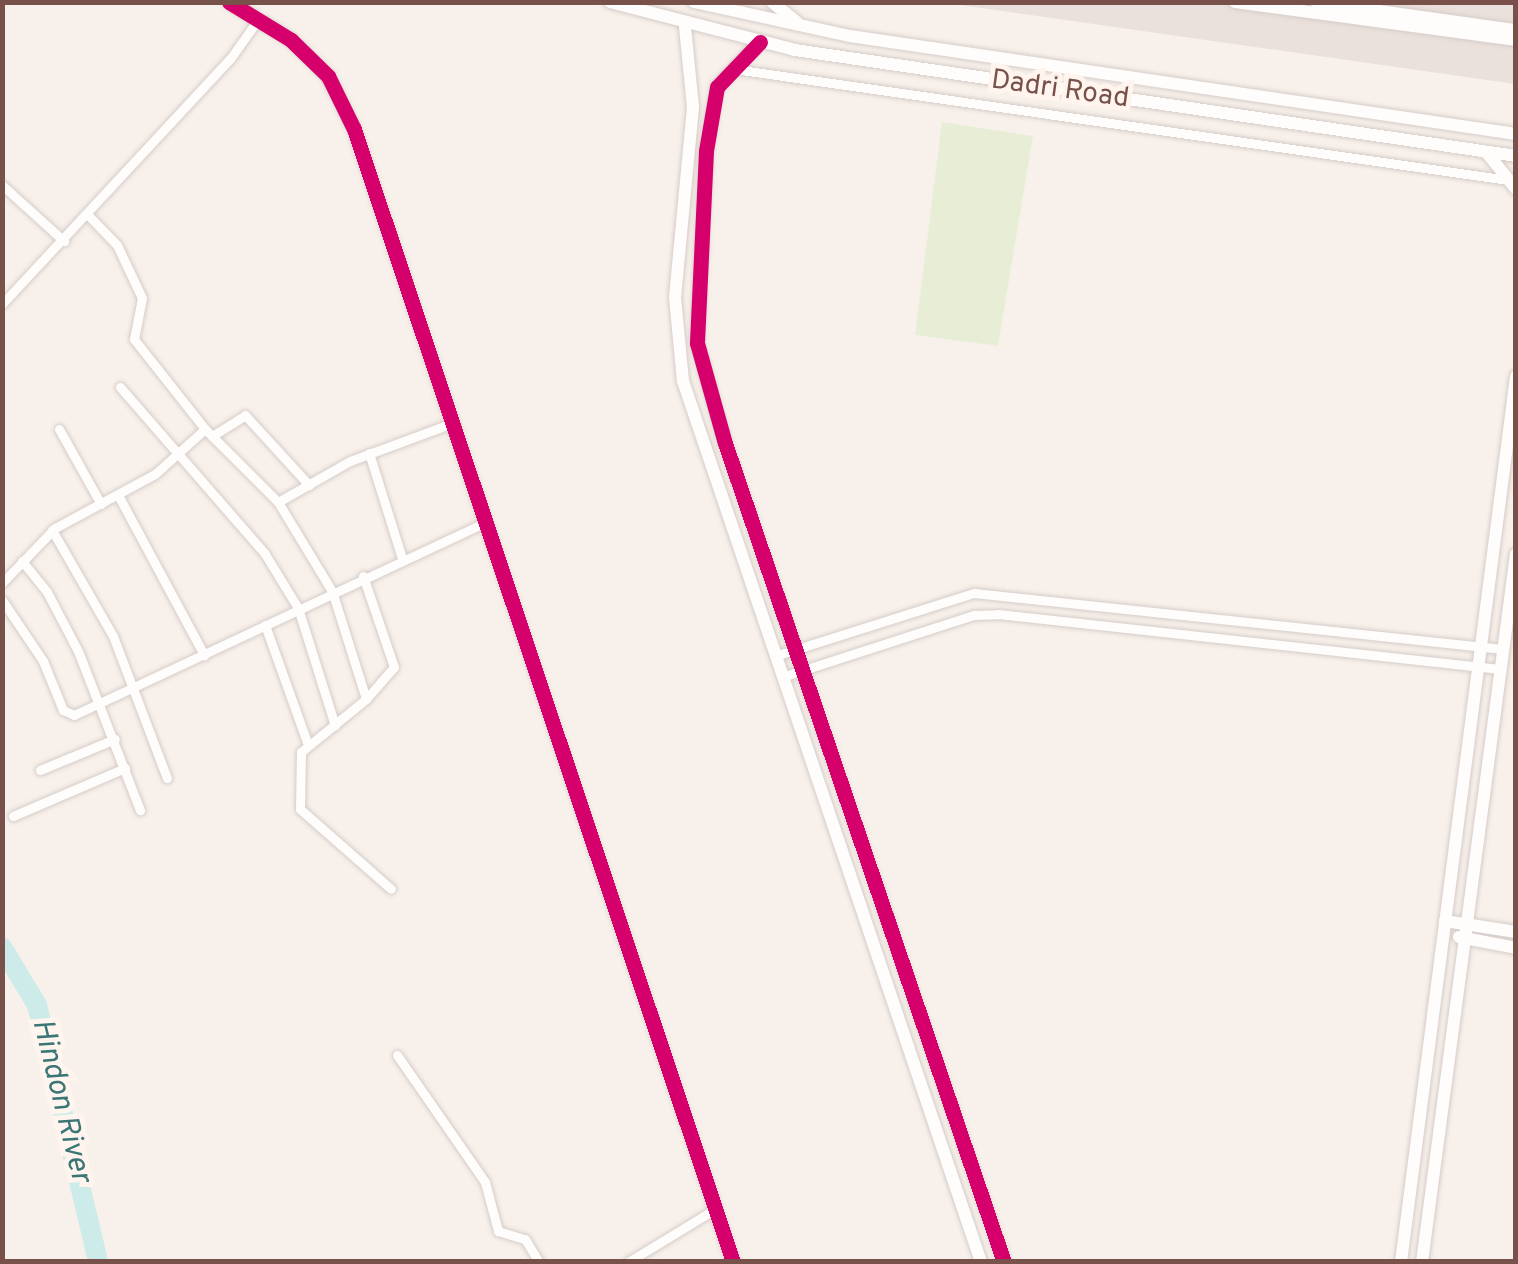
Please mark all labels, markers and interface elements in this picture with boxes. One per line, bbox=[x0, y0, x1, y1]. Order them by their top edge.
street label: Dadri Road bbox=[989, 64, 1131, 116]
water label: Hindon River bbox=[22, 1016, 98, 1186]

